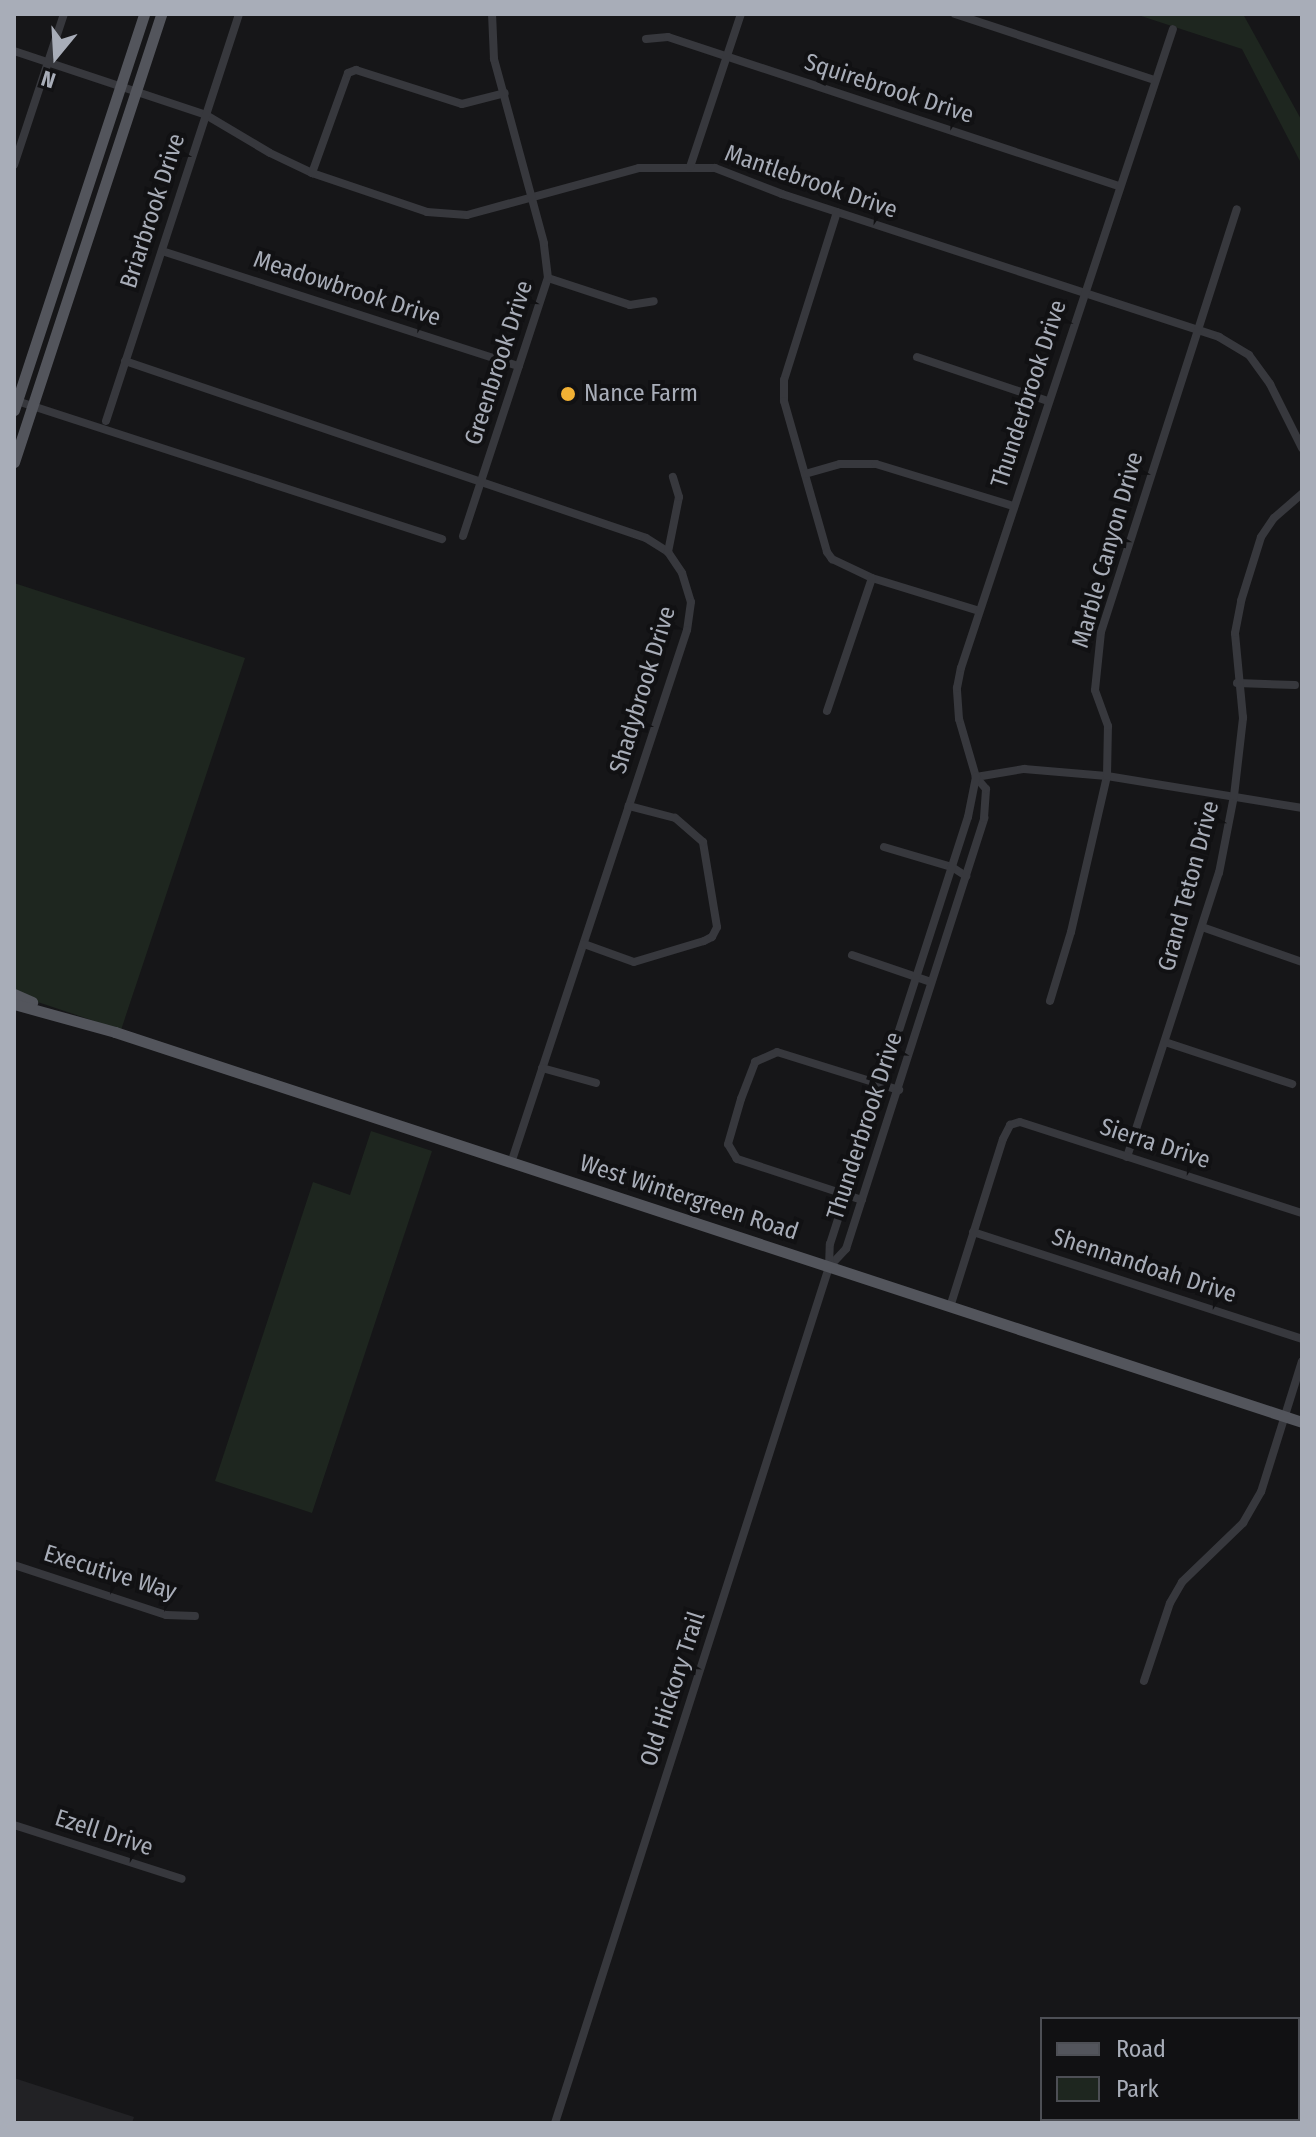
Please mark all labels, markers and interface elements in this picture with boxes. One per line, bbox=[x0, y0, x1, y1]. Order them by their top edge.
north arrow bbox=[16, 16, 96, 96]
street label: Squirebrook Drive bbox=[801, 48, 977, 130]
text: N bbox=[38, 64, 59, 94]
street label: Briarbrook Drive bbox=[114, 130, 192, 292]
street label: Mantlebrook Drive bbox=[721, 139, 901, 225]
street label: Meadowbrook Drive bbox=[250, 245, 444, 333]
street label: Greenbrook Drive bbox=[459, 277, 539, 449]
street label: Thunderbrook Drive bbox=[985, 297, 1073, 491]
place label: Nance Farm bbox=[584, 380, 698, 408]
marker: Nance Farm bbox=[559, 385, 577, 403]
street label: Marble Canyon Drive bbox=[1066, 449, 1150, 651]
street label: Shadybrook Drive bbox=[604, 603, 682, 777]
street label: Grand Teton Drive bbox=[1152, 798, 1226, 974]
street label: Thunderbrook Drive bbox=[821, 1029, 909, 1223]
street label: Sierra Drive bbox=[1096, 1113, 1214, 1175]
street label: West Wintergreen Road bbox=[576, 1149, 802, 1247]
street label: Shennandoah Drive bbox=[1048, 1223, 1240, 1309]
street label: Executive Way bbox=[40, 1539, 180, 1607]
street label: Old Hickory Trail bbox=[634, 1608, 712, 1770]
street label: Ezell Drive bbox=[51, 1804, 157, 1862]
legend bbox=[1040, 2017, 1300, 2121]
text: Road bbox=[1116, 2035, 1166, 2063]
text: Park bbox=[1116, 2075, 1159, 2103]

